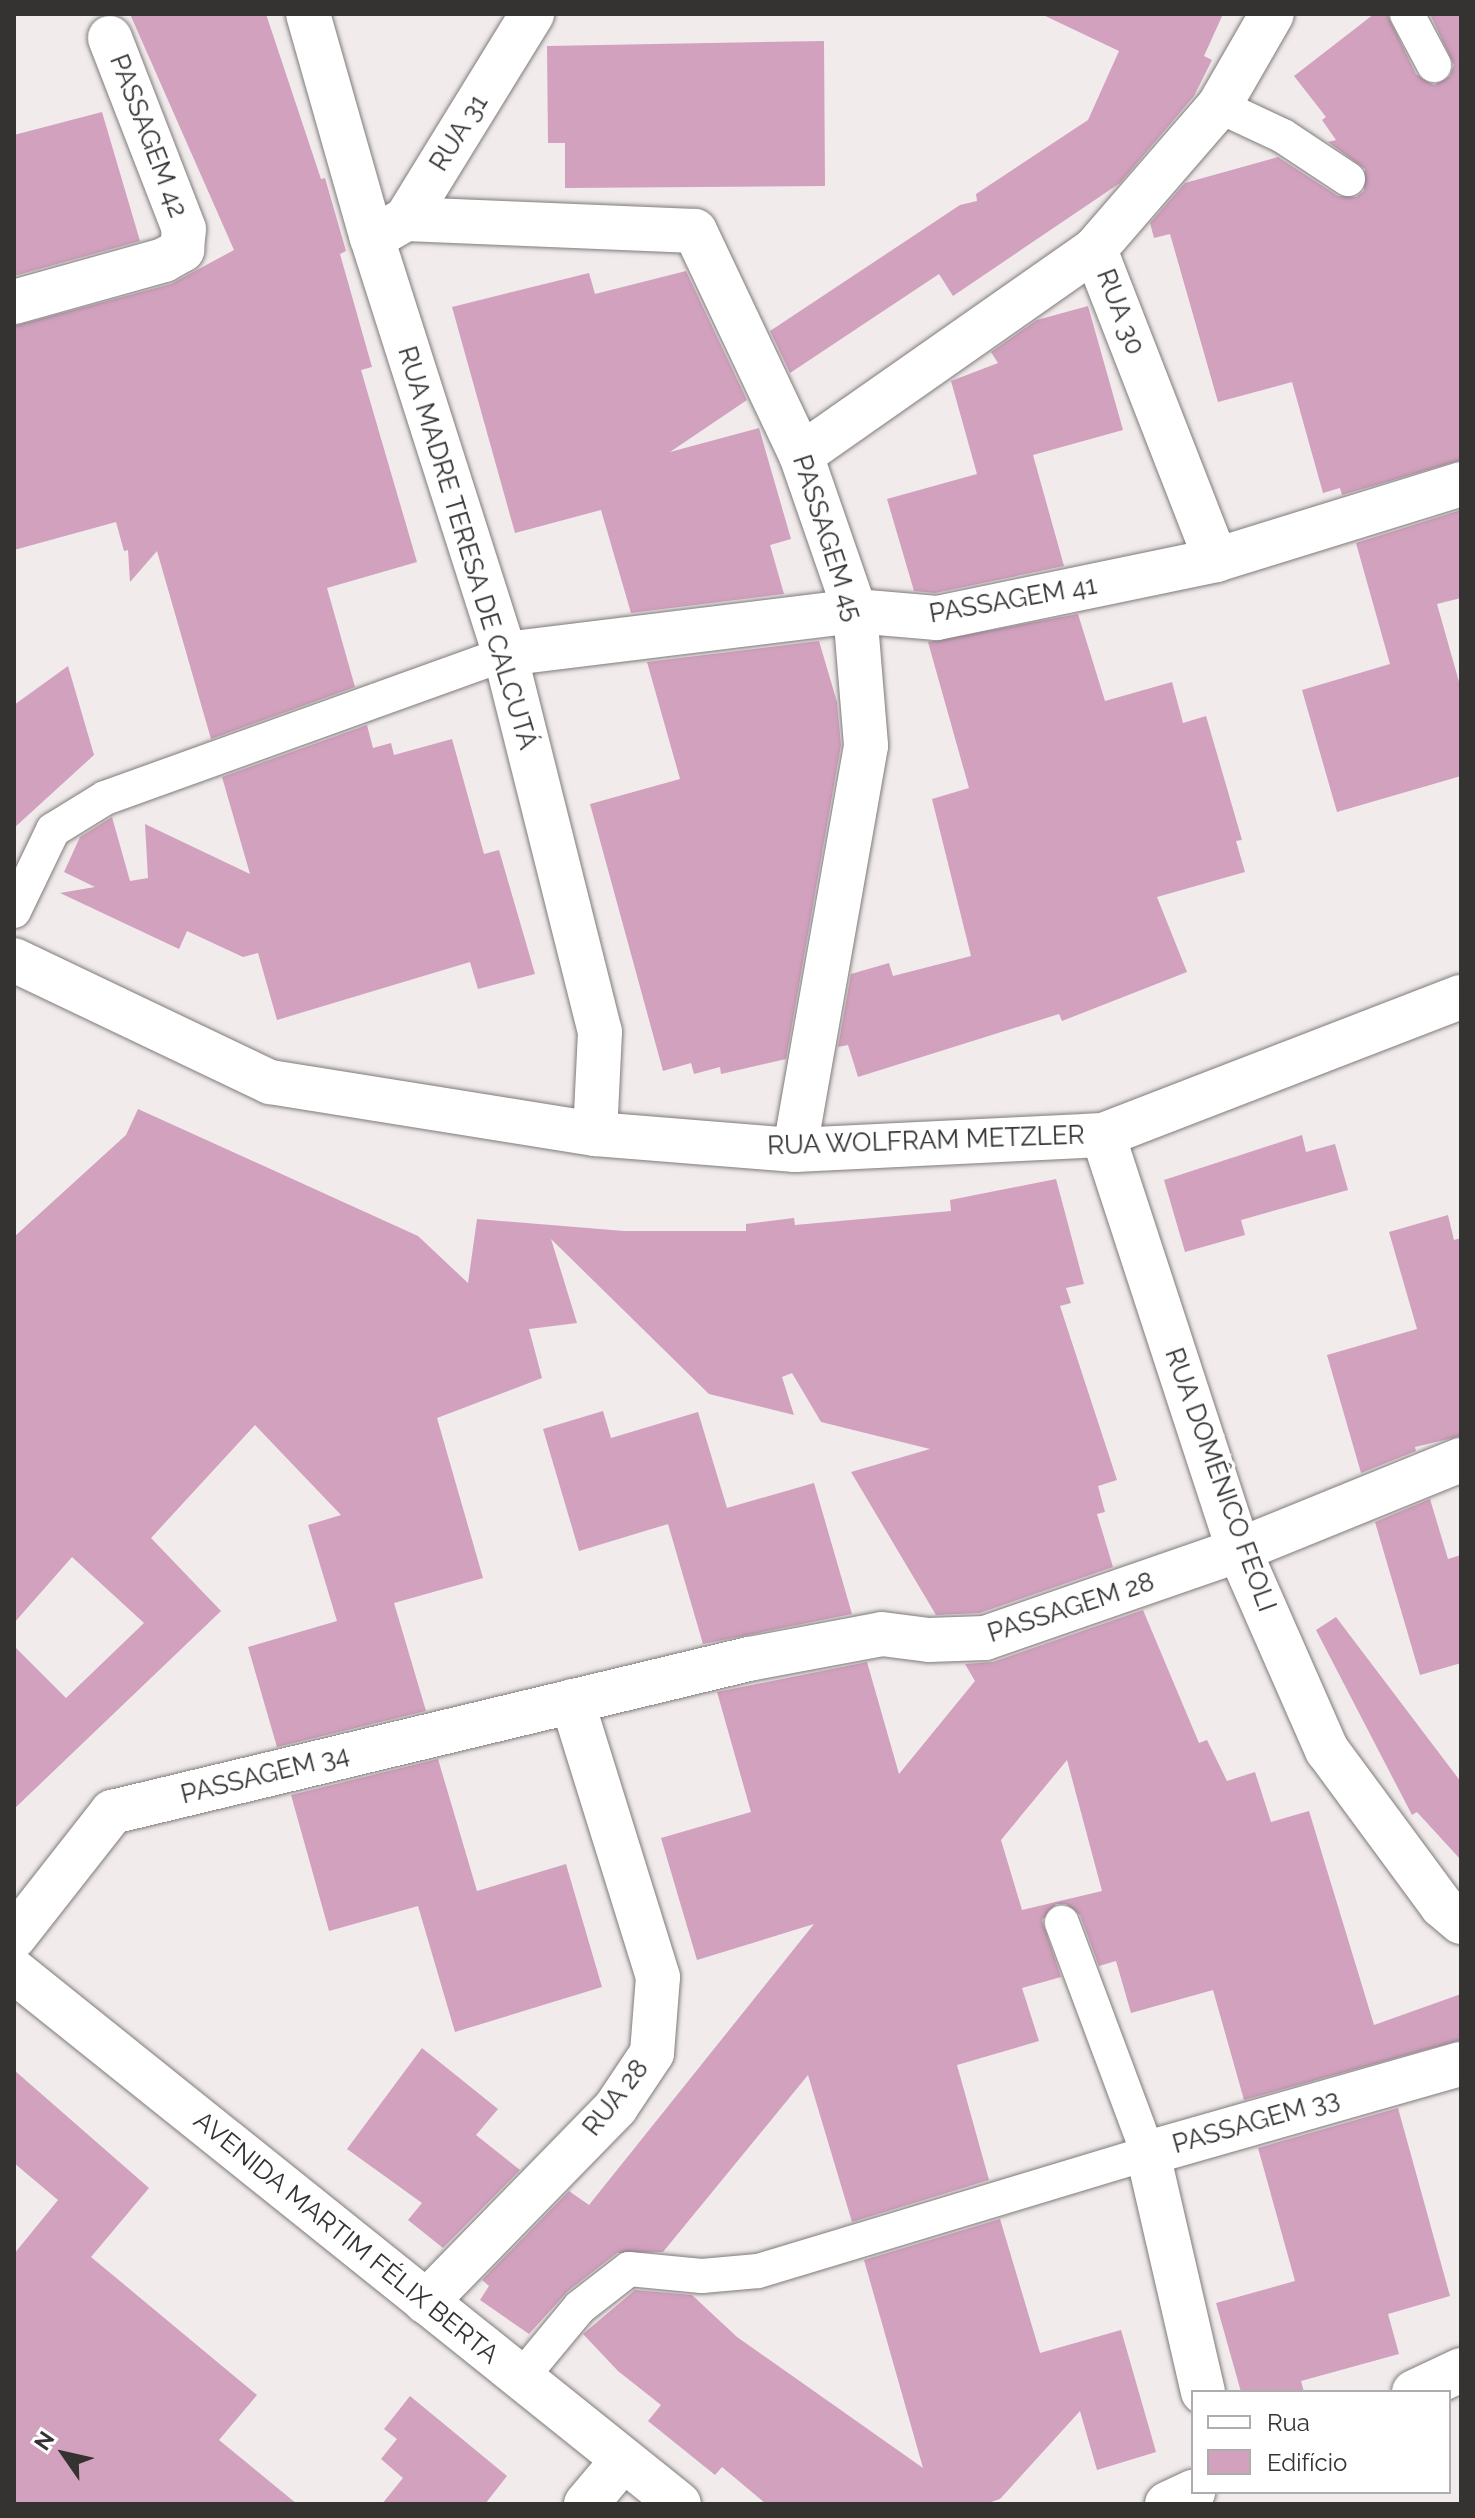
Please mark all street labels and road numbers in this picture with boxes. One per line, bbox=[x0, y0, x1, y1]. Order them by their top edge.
street label: PASSAGEM 42 bbox=[103, 50, 193, 222]
street label: RUA 31 bbox=[423, 89, 495, 177]
street label: RUA 30 bbox=[1089, 264, 1151, 360]
street label: RUA MADRE TERESA DE CALCUTÁ bbox=[390, 342, 544, 754]
street label: PASSAGEM 45 bbox=[786, 451, 868, 625]
street label: PASSAGEM 41 bbox=[927, 570, 1099, 630]
street label: RUA WOLFRAM METZLER bbox=[766, 1120, 1086, 1162]
street label: RUA DOMÊNICO FEOLI bbox=[1158, 1344, 1282, 1616]
street label: PASSAGEM 28 bbox=[984, 1566, 1158, 1650]
street label: PASSAGEM 34 bbox=[178, 1739, 352, 1811]
street label: RUA 28 bbox=[576, 2053, 656, 2143]
street label: PASSAGEM 33 bbox=[1169, 2083, 1343, 2161]
street label: AVENIDA MARTIM FÉLIX BERTA bbox=[187, 2105, 505, 2371]

